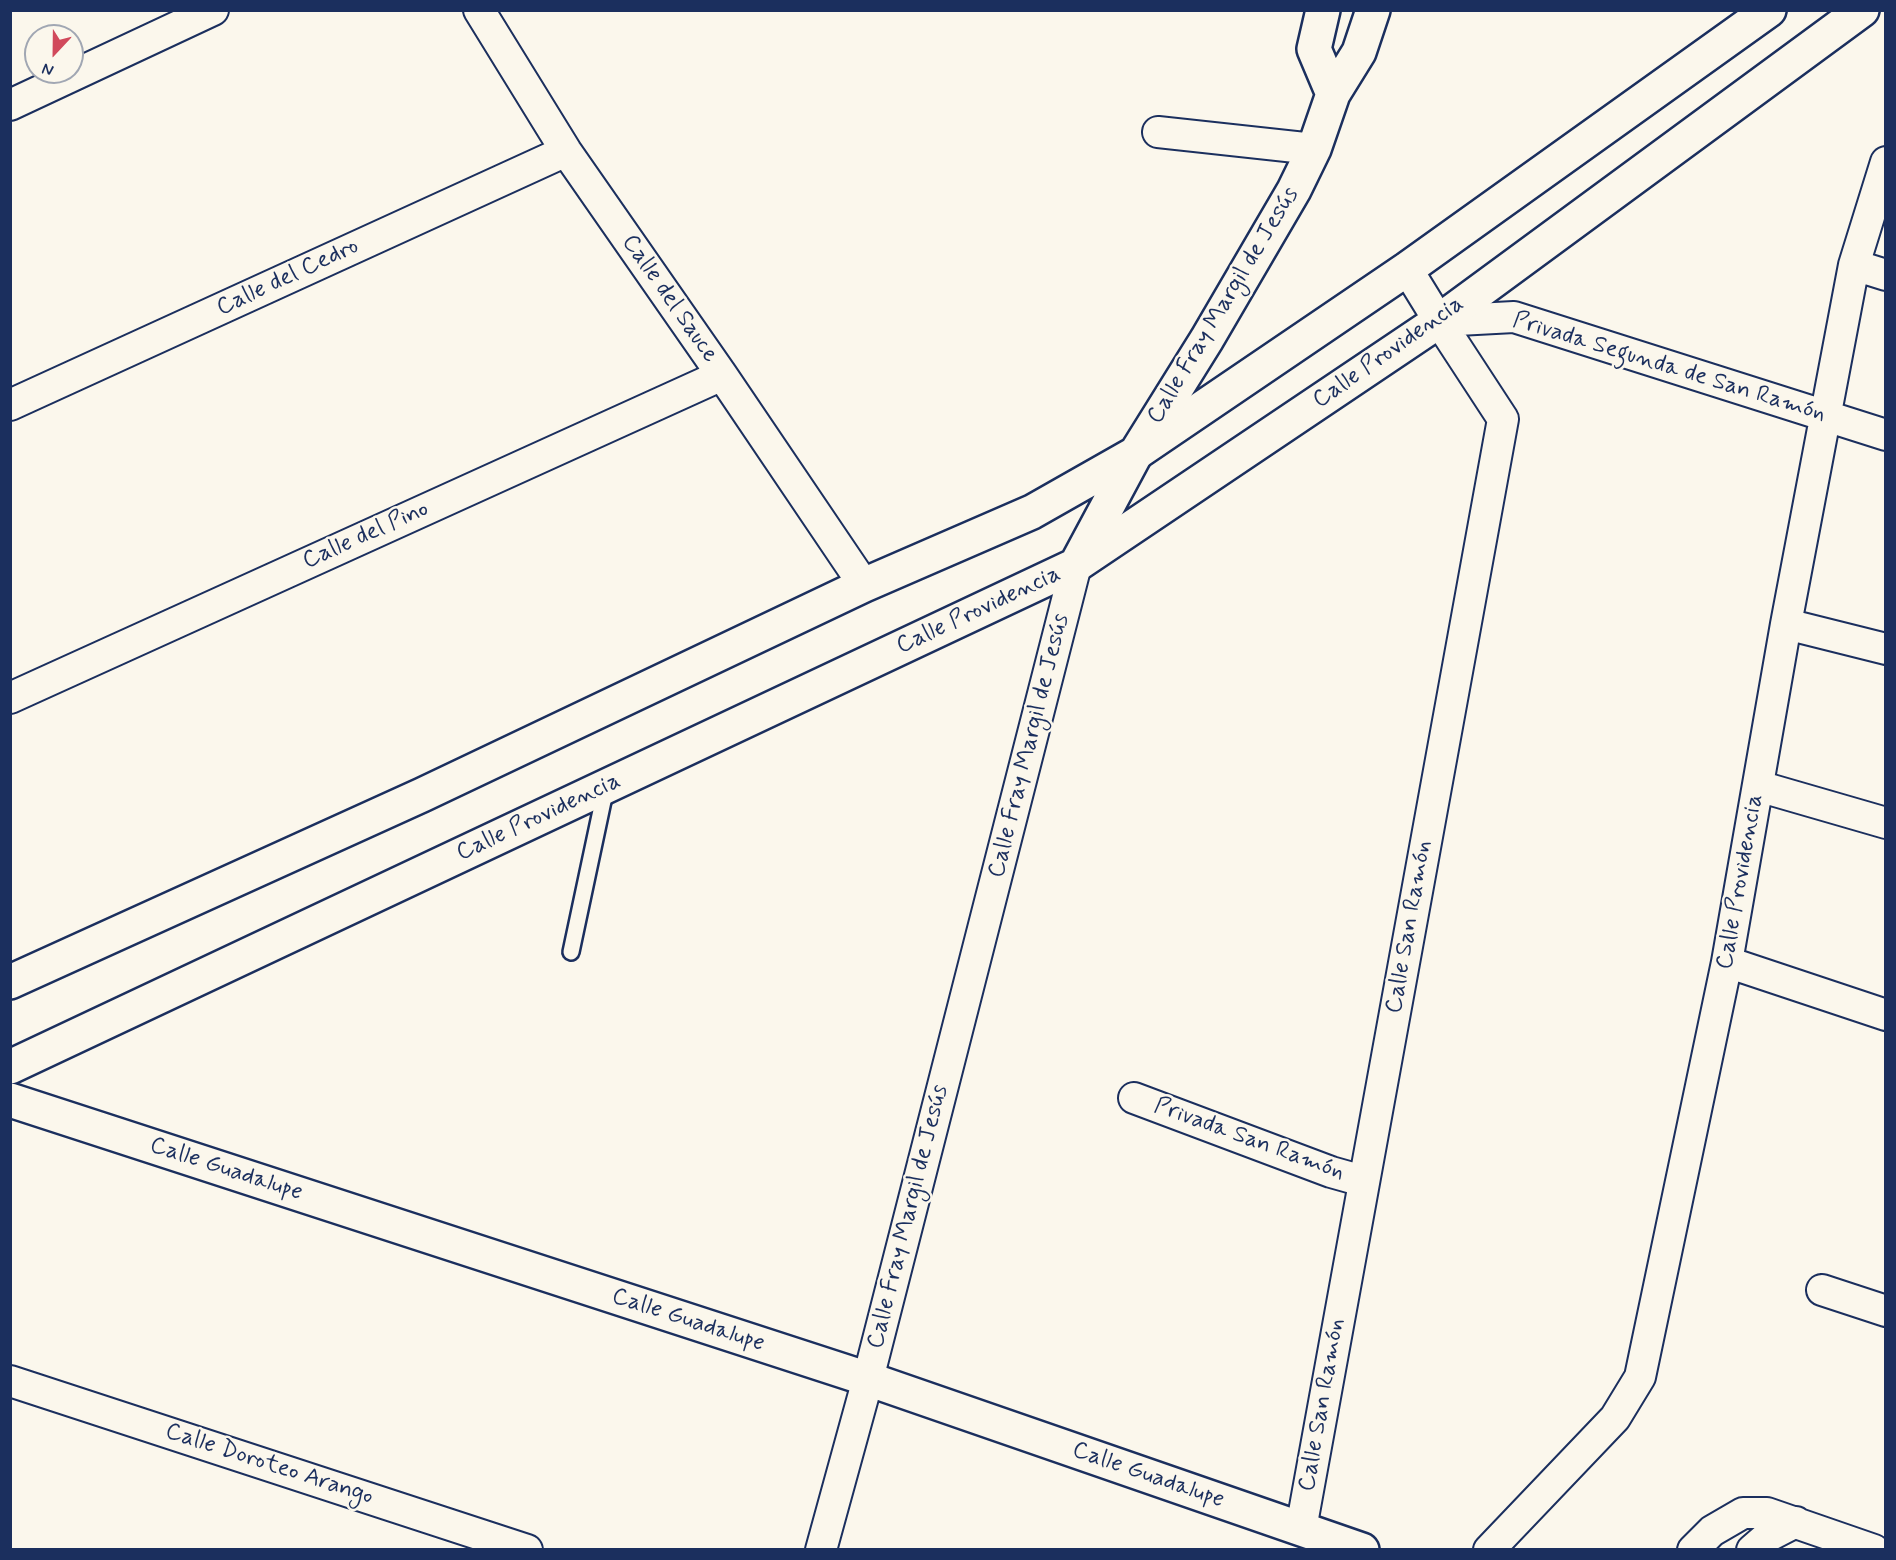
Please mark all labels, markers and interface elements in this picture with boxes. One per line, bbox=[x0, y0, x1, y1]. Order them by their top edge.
north arrow bbox=[24, 24, 84, 84]
text: N bbox=[39, 58, 57, 81]
street label: Calle Fray Margil de Jesús bbox=[1142, 182, 1306, 430]
street label: Calle del Sauce bbox=[614, 229, 724, 369]
street label: Calle del Cedro bbox=[212, 233, 364, 323]
street label: Calle Providencia bbox=[1308, 290, 1470, 416]
street label: Privada Segunda de San Ramón bbox=[1509, 307, 1829, 429]
street label: Calle del Pino bbox=[299, 495, 433, 577]
street label: Calle Providencia bbox=[892, 560, 1066, 662]
street label: Calle Fray Margil de Jesús bbox=[983, 611, 1077, 881]
street label: Calle Providencia bbox=[452, 767, 626, 869]
street label: Calle Providencia bbox=[1711, 792, 1771, 972]
street label: Calle San Ramón bbox=[1381, 838, 1439, 1016]
street label: Calle Fray Margil de Jesús bbox=[862, 1082, 956, 1352]
street label: Privada San Ramón bbox=[1150, 1092, 1348, 1188]
street label: Calle Guadalupe bbox=[146, 1132, 306, 1208]
street label: Calle Guadalupe bbox=[608, 1283, 768, 1359]
street label: Calle San Ramón bbox=[1294, 1316, 1352, 1494]
street label: Calle Doroteo Arango bbox=[161, 1418, 377, 1512]
street label: Calle Guadalupe bbox=[1068, 1436, 1228, 1516]

